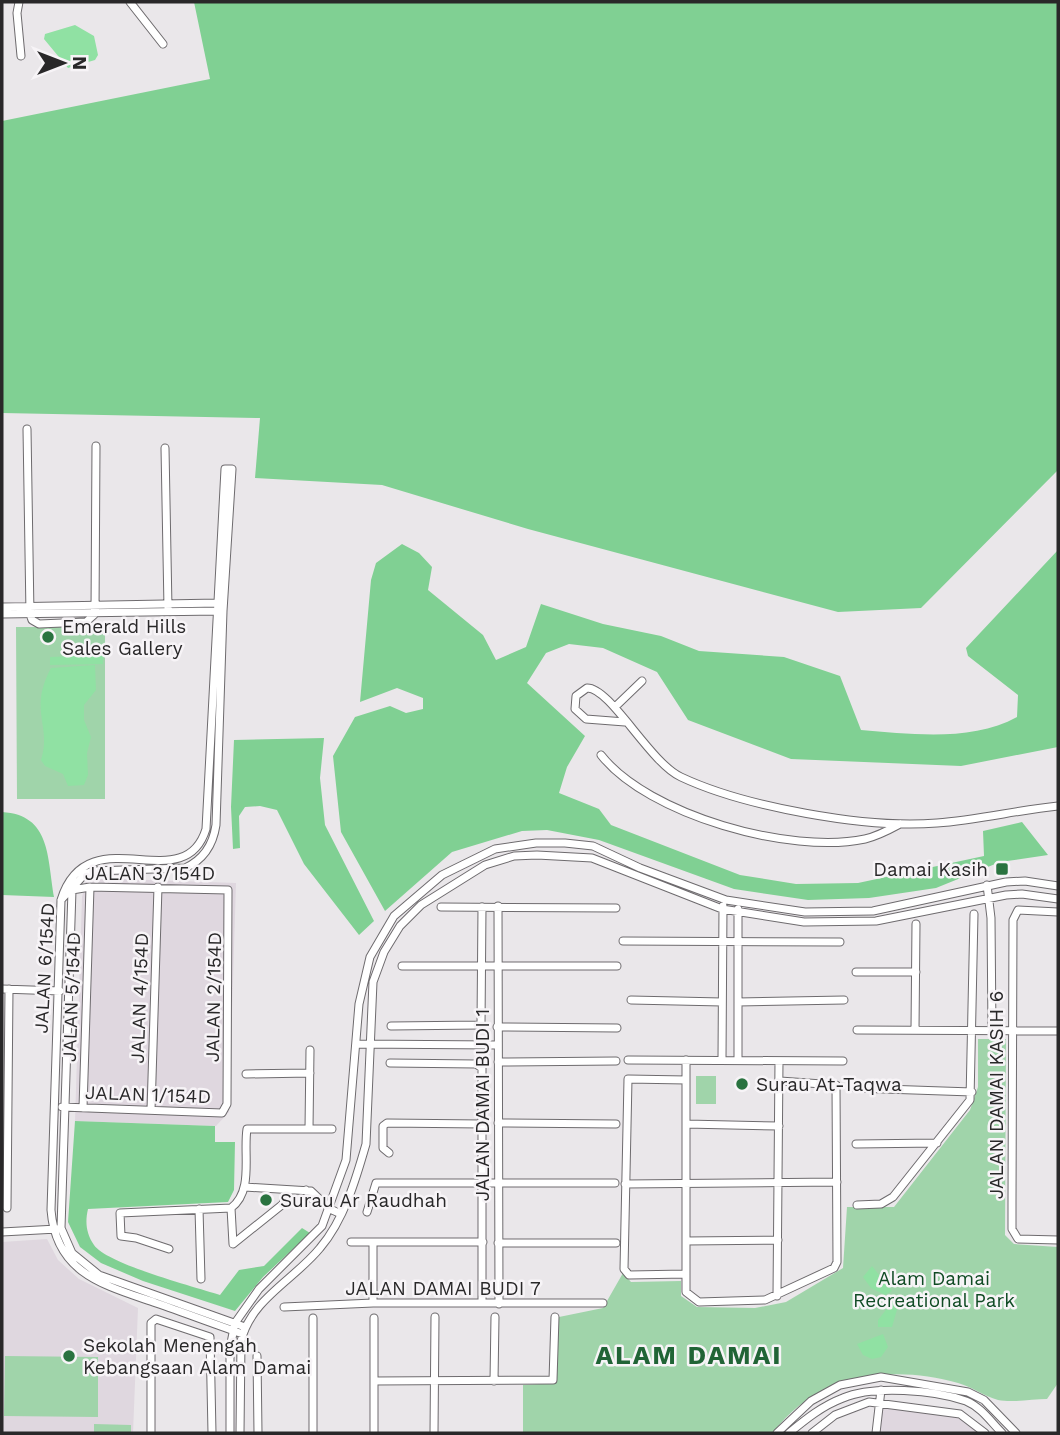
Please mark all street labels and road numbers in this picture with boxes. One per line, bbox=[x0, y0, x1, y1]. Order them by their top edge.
street label: JALAN 3/154D bbox=[85, 862, 215, 885]
street label: JALAN 6/154D bbox=[30, 902, 59, 1034]
street label: JALAN 5/154D bbox=[58, 931, 85, 1063]
street label: JALAN 4/154D bbox=[126, 932, 153, 1064]
street label: JALAN 2/154D bbox=[201, 932, 226, 1062]
street label: JALAN DAMAI KASIH 6 bbox=[985, 991, 1008, 1199]
street label: JALAN DAMAI BUDI 1 bbox=[471, 1009, 494, 1201]
street label: JALAN 1/154D bbox=[84, 1081, 211, 1108]
street label: JALAN DAMAI BUDI 7 bbox=[345, 1277, 541, 1300]

